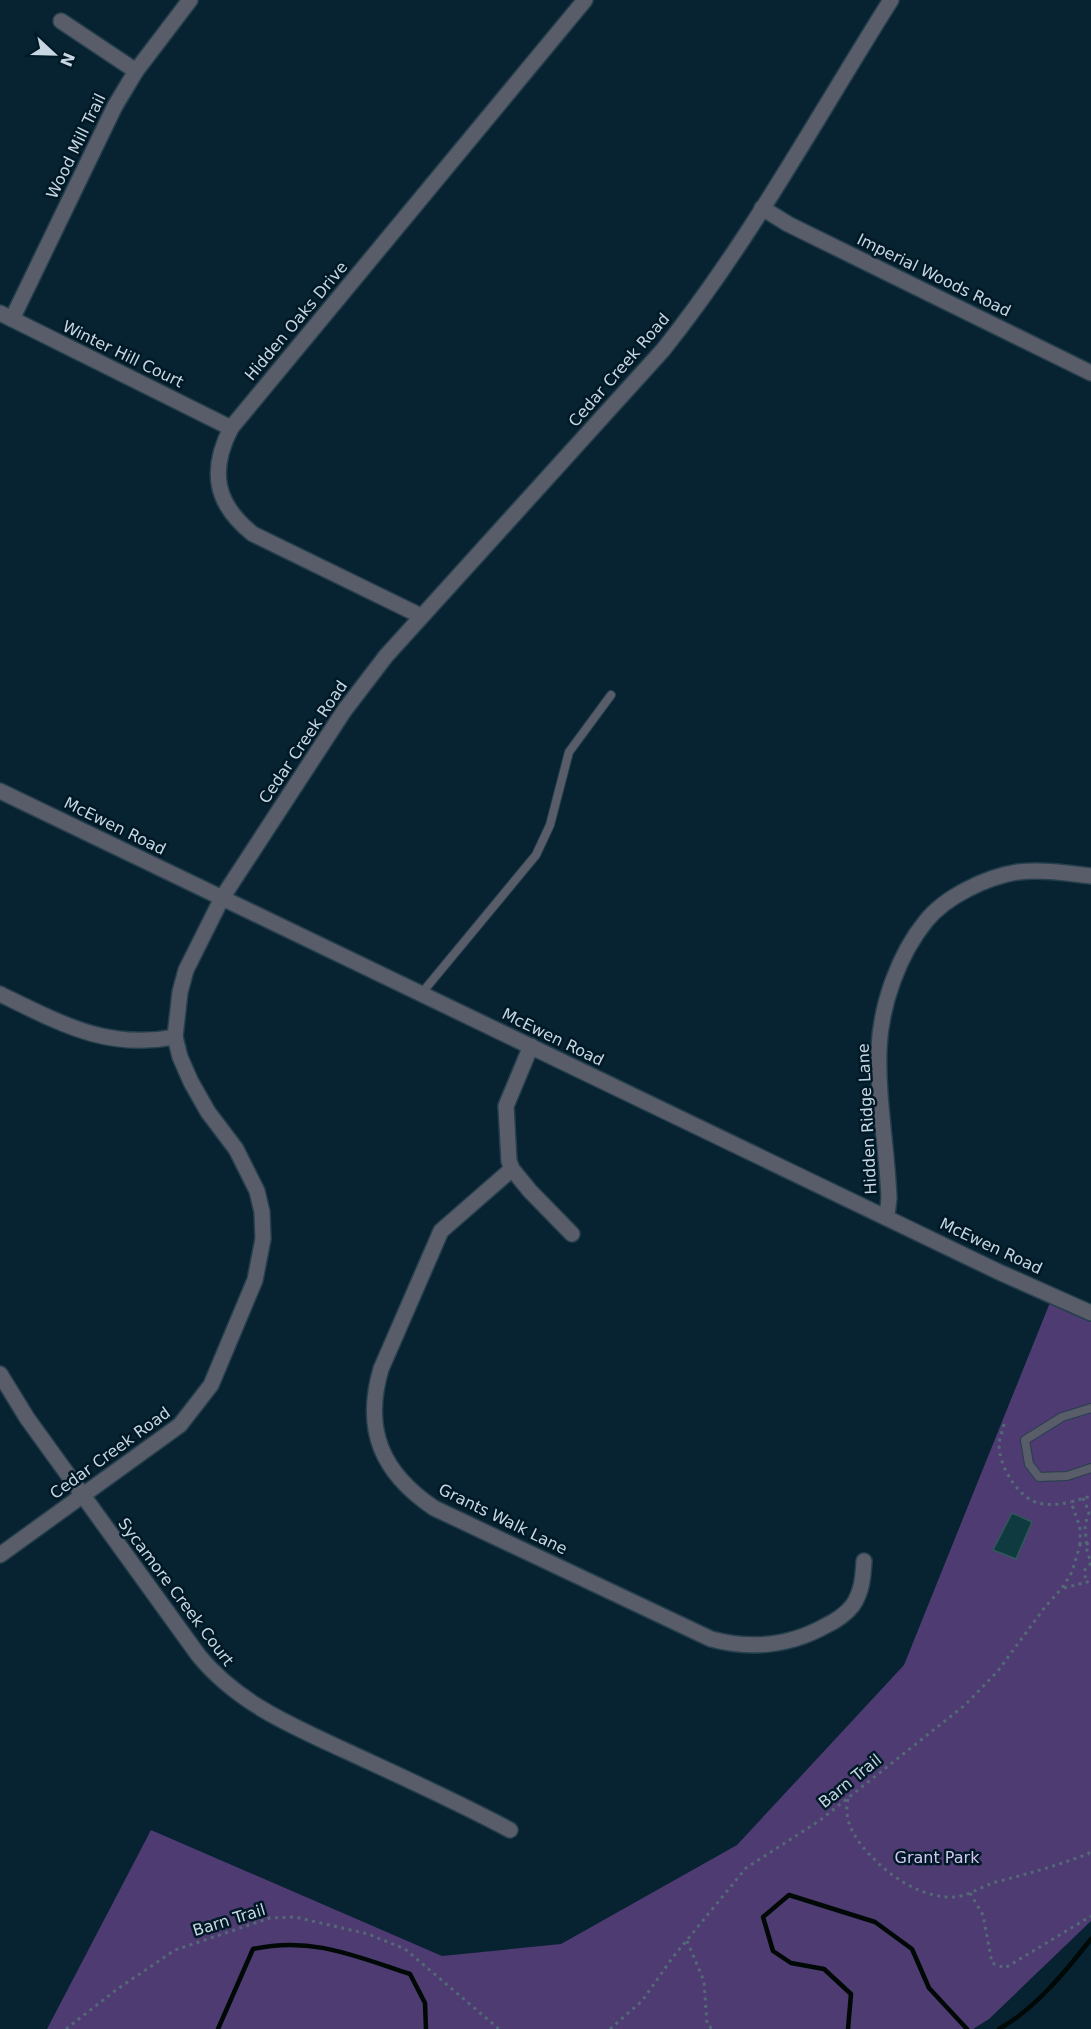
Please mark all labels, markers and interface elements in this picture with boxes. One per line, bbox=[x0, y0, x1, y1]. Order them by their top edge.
north arrow bbox=[24, 24, 84, 84]
text: N bbox=[56, 50, 79, 69]
street label: Wood Mill Trail bbox=[42, 90, 110, 202]
street label: Imperial Woods Road bbox=[854, 229, 1014, 321]
street label: Hidden Oaks Drive bbox=[241, 258, 351, 384]
street label: Cedar Creek Road bbox=[565, 309, 673, 431]
street label: Winter Hill Court bbox=[59, 316, 187, 392]
street label: Cedar Creek Road bbox=[255, 677, 351, 807]
street label: McEwen Road bbox=[61, 793, 169, 859]
street label: McEwen Road bbox=[499, 1004, 607, 1070]
street label: Hidden Ridge Lane bbox=[854, 1043, 880, 1195]
street label: McEwen Road bbox=[937, 1214, 1045, 1278]
street label: Cedar Creek Road bbox=[46, 1403, 174, 1503]
street label: Grants Walk Lane bbox=[436, 1480, 570, 1558]
street label: Sycamore Creek Court bbox=[114, 1514, 238, 1670]
street label: Barn Trail bbox=[815, 1750, 885, 1812]
park label: Grant Park bbox=[895, 1848, 980, 1867]
street label: Barn Trail bbox=[190, 1900, 268, 1940]

